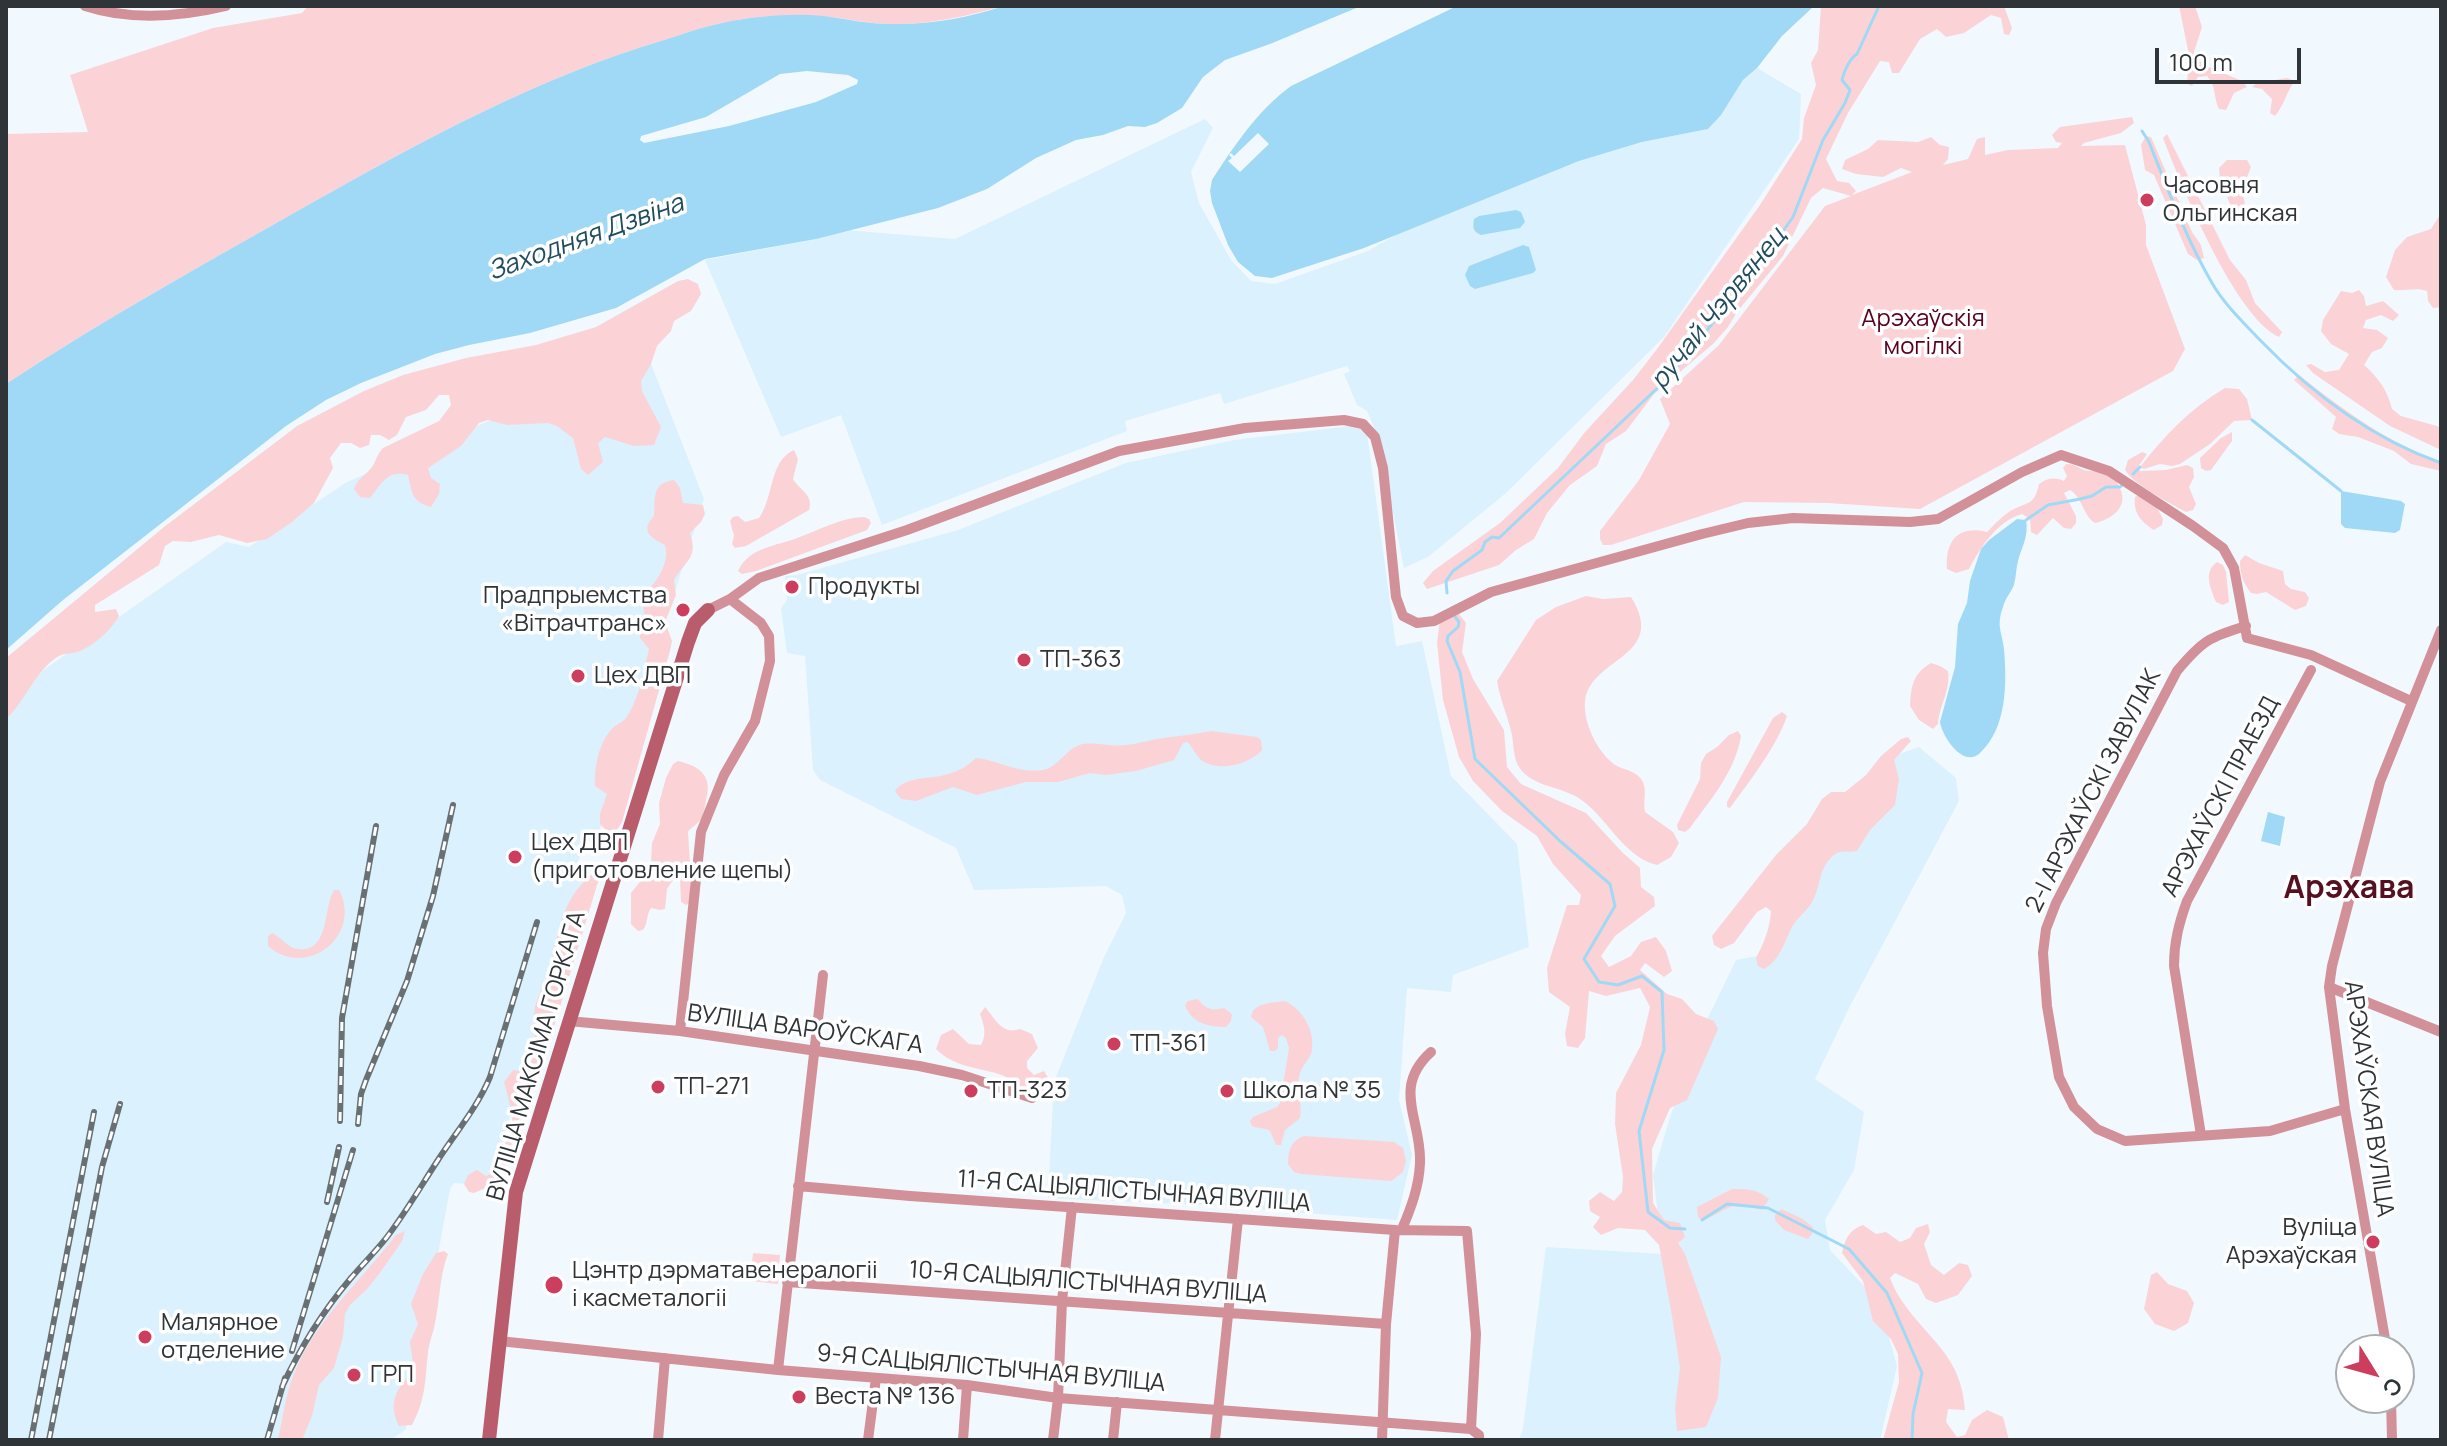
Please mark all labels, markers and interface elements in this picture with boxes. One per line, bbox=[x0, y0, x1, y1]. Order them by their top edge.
scale bar bbox=[2159, 32, 2305, 82]
text: 100 m bbox=[2169, 45, 2233, 78]
place label: Часовня Ольгинская bbox=[2163, 172, 2298, 228]
water label: Заходняя Дзвіна bbox=[484, 188, 688, 288]
marker: Часовня Ольгинская bbox=[2138, 191, 2156, 209]
water label: ручай Чэрвянец bbox=[1644, 222, 1794, 396]
park label: Арэхаўскія могілкі bbox=[1861, 305, 1985, 361]
place label: Продукты bbox=[808, 573, 920, 601]
marker: Продукты bbox=[783, 578, 801, 596]
place label: Прадпрыемства «Вітрачтранс» bbox=[483, 582, 667, 638]
marker: Прадпрыемства «Вітрачтранс» bbox=[674, 601, 692, 619]
place label: ТП-363 bbox=[1040, 646, 1121, 674]
marker: ТП-363 bbox=[1015, 651, 1033, 669]
place label: Цех ДВП bbox=[594, 662, 691, 690]
street label: 2-І АРЭХАЎСКІ ЗАВУЛАК bbox=[2020, 665, 2168, 917]
marker: Цех ДВП bbox=[569, 667, 587, 685]
street label: АРЭХАЎСКІ ПРАЕЗД bbox=[2156, 692, 2286, 902]
place label: Цех ДВП (приготовление щепы) bbox=[531, 829, 793, 885]
marker: Цех ДВП (приготовление щепы) bbox=[506, 848, 524, 866]
district label: Арэхава bbox=[2284, 870, 2414, 908]
street label: ВУЛІЦА МАКСІМА ГОРКАГА bbox=[482, 908, 592, 1204]
street label: АРЭХАЎСКАЯ ВУЛІЦА bbox=[2337, 979, 2399, 1219]
street label: ВУЛІЦА ВАРОЎСКАГА bbox=[685, 999, 925, 1061]
place label: ТП-361 bbox=[1130, 1030, 1207, 1058]
marker: ТП-361 bbox=[1105, 1035, 1123, 1053]
place label: ТП-271 bbox=[674, 1073, 750, 1101]
place label: ТП-323 bbox=[987, 1077, 1067, 1105]
place label: Школа № 35 bbox=[1243, 1077, 1381, 1105]
marker: ТП-271 bbox=[649, 1078, 667, 1096]
marker: ТП-323 bbox=[962, 1082, 980, 1100]
marker: Школа № 35 bbox=[1218, 1082, 1236, 1100]
street label: 11-Я САЦЫЯЛІСТЫЧНАЯ ВУЛІЦА bbox=[957, 1165, 1311, 1219]
place label: Вуліца Арэхаўская bbox=[2226, 1214, 2357, 1270]
marker: Вуліца Арэхаўская bbox=[2364, 1233, 2382, 1251]
street label: 10-Я САЦЫЯЛІСТЫЧНАЯ ВУЛІЦА bbox=[908, 1256, 1268, 1310]
place label: Цэнтр дэрматавенералогіі і касметалогіі bbox=[572, 1257, 878, 1313]
marker: Цэнтр дэрматавенералогіі і касметалогіі bbox=[543, 1274, 565, 1296]
place label: Малярное отделение bbox=[161, 1309, 285, 1365]
marker: Малярное отделение bbox=[136, 1328, 154, 1346]
north arrow bbox=[2335, 1334, 2415, 1414]
street label: 9-Я САЦЫЯЛІСТЫЧНАЯ ВУЛІЦА bbox=[815, 1339, 1167, 1399]
place label: ГРП bbox=[370, 1361, 414, 1389]
marker: ГРП bbox=[345, 1366, 363, 1384]
text: С bbox=[2376, 1372, 2409, 1403]
place label: Веста № 136 bbox=[815, 1383, 955, 1411]
marker: Веста № 136 bbox=[790, 1388, 808, 1406]

